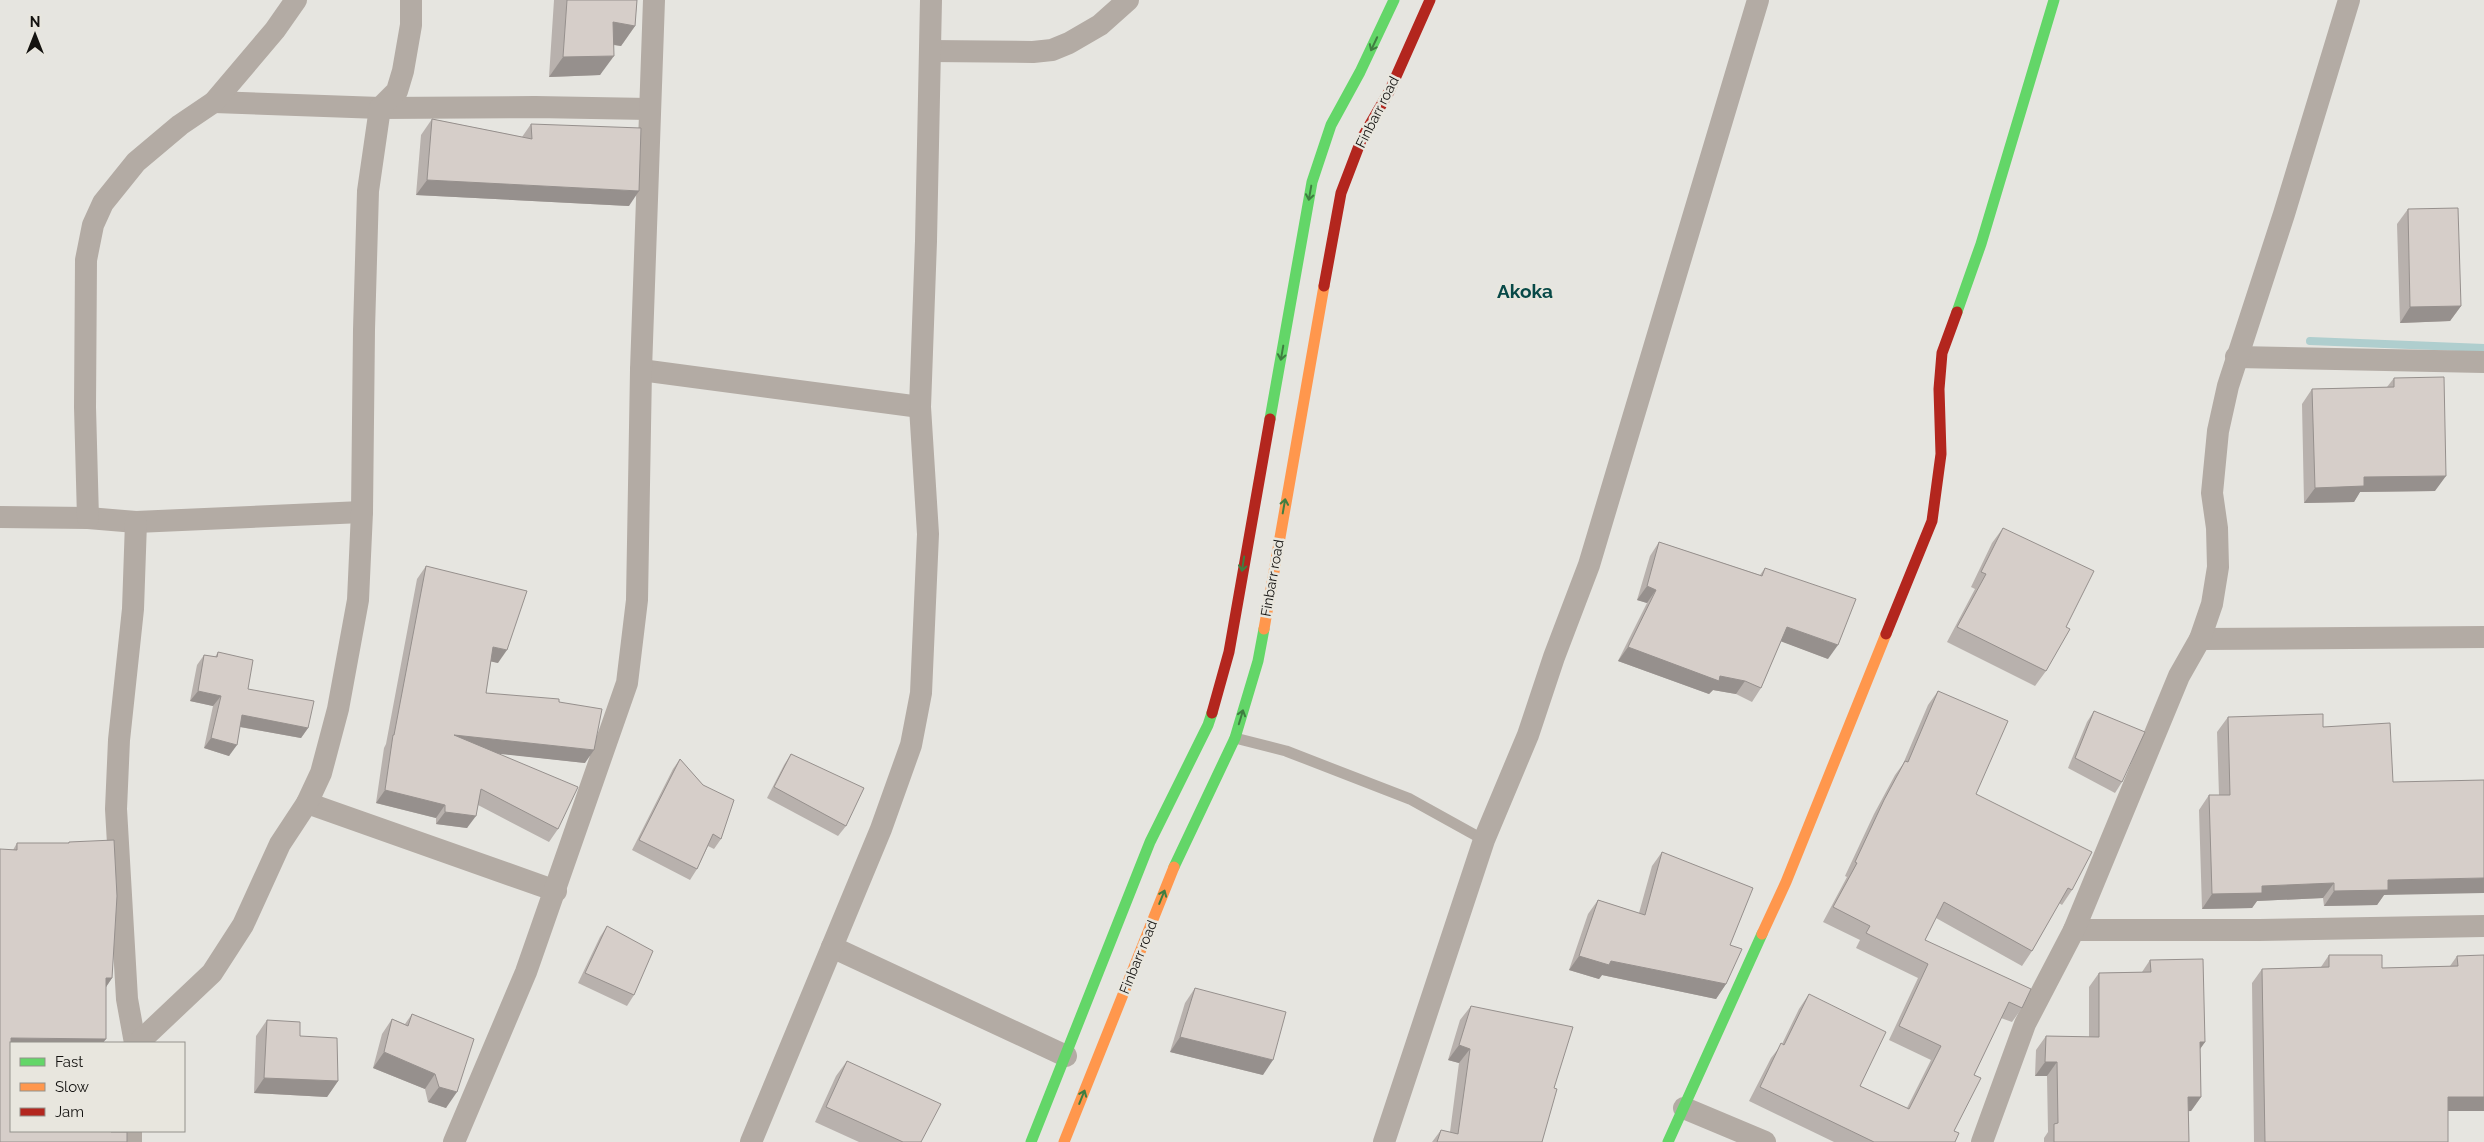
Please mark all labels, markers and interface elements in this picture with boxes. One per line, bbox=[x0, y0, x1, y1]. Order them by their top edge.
north arrow bbox=[10, 10, 60, 60]
text: N bbox=[30, 14, 40, 30]
one-way arrow bbox=[1368, 36, 1378, 51]
street label: Finbarr road bbox=[1352, 74, 1402, 150]
one-way arrow bbox=[1305, 184, 1315, 200]
district label: Akoka bbox=[1497, 280, 1553, 302]
one-way arrow bbox=[1276, 344, 1286, 360]
one-way arrow bbox=[1280, 499, 1290, 515]
street label: Finbarr road bbox=[1257, 538, 1287, 618]
one-way arrow bbox=[1238, 556, 1248, 572]
one-way arrow bbox=[1237, 709, 1247, 725]
one-way arrow bbox=[1157, 890, 1167, 905]
street label: Finbarr road bbox=[1116, 918, 1160, 996]
legend bbox=[10, 1042, 185, 1132]
text: Fast bbox=[55, 1053, 83, 1071]
text: Slow bbox=[55, 1078, 89, 1096]
one-way arrow bbox=[1078, 1090, 1087, 1105]
text: Jam bbox=[55, 1103, 84, 1121]

